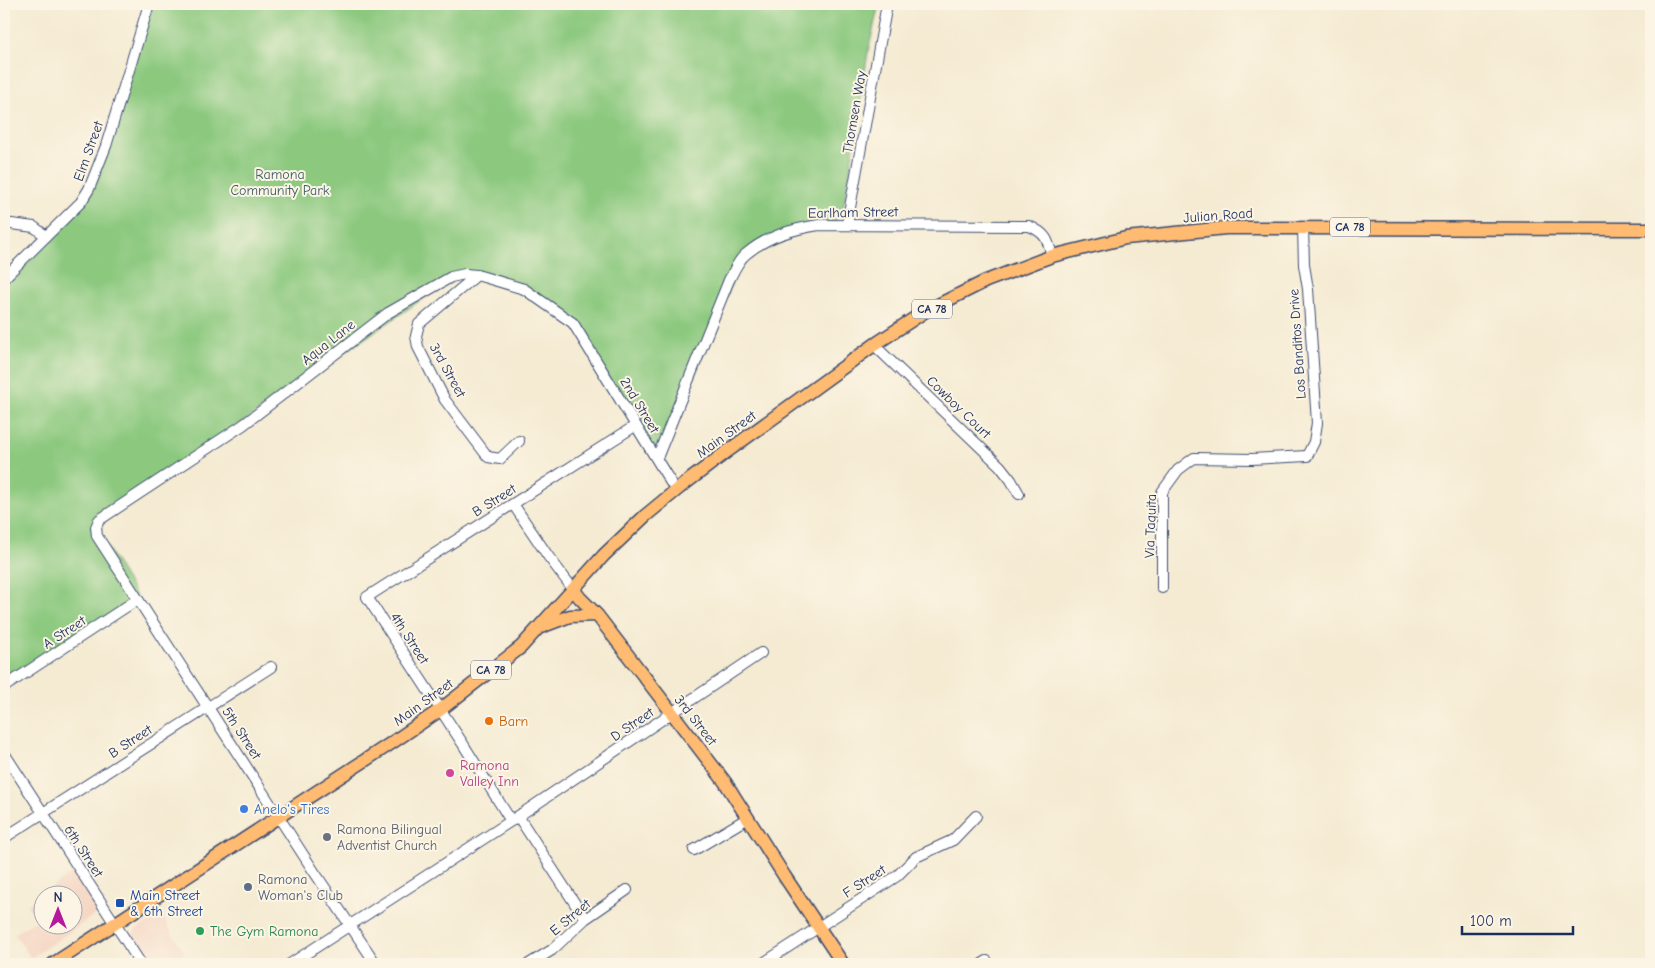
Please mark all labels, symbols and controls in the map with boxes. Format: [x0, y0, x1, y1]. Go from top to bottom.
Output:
street label: Thomsen Way [839, 69, 870, 155]
street label: Elm Street [70, 118, 108, 184]
park label: Ramona Community Park [231, 166, 330, 199]
street label: Earlham Street [808, 203, 899, 222]
street label: Julian Road [1183, 205, 1253, 226]
road number: CA 78 [1330, 218, 1370, 236]
street label: Los Banditos Drive [1285, 288, 1310, 400]
road number: CA 78 [912, 300, 952, 318]
street label: Aqua Lane [298, 316, 358, 369]
street label: 3rd Street [426, 340, 470, 401]
street label: Cowboy Court [923, 373, 995, 443]
street label: 2nd Street [616, 374, 663, 437]
street label: Main Street [693, 406, 760, 462]
street label: B Street [469, 480, 520, 520]
street label: Via Taquita [1141, 494, 1160, 558]
street label: 4th Street [387, 609, 433, 668]
street label: A Street [40, 612, 90, 653]
road number: CA 78 [471, 660, 511, 680]
street label: Main Street [390, 674, 457, 730]
street label: 3rd Street [671, 692, 721, 750]
street label: D Street [607, 703, 658, 745]
street label: 5th Street [218, 704, 265, 763]
place label: Barn [499, 713, 528, 730]
marker: Barn [483, 715, 495, 727]
street label: B Street [105, 721, 156, 762]
place label: Ramona Valley Inn [460, 757, 519, 790]
marker: Ramona Valley Inn [444, 767, 456, 779]
place label: Anelo's Tires [254, 801, 329, 818]
marker: Anelo's Tires [238, 803, 250, 815]
place label: Ramona Bilingual Adventist Church [337, 821, 442, 854]
street label: 6th Street [60, 822, 107, 881]
marker: Ramona Bilingual Adventist Church [321, 831, 333, 843]
street label: F Street [840, 861, 890, 902]
place label: Ramona Woman's Club [258, 871, 343, 904]
marker: Ramona Woman's Club [242, 881, 254, 893]
north arrow [32, 886, 82, 936]
place label: Main Street & 6th Street [130, 887, 204, 920]
text: N [53, 889, 63, 906]
street label: E Street [546, 895, 595, 939]
marker: Main Street & 6th Street [114, 897, 126, 909]
scale bar [1462, 903, 1574, 935]
text: 100 m [1470, 912, 1512, 930]
place label: The Gym Ramona [210, 923, 318, 940]
marker: The Gym Ramona [194, 925, 206, 937]

